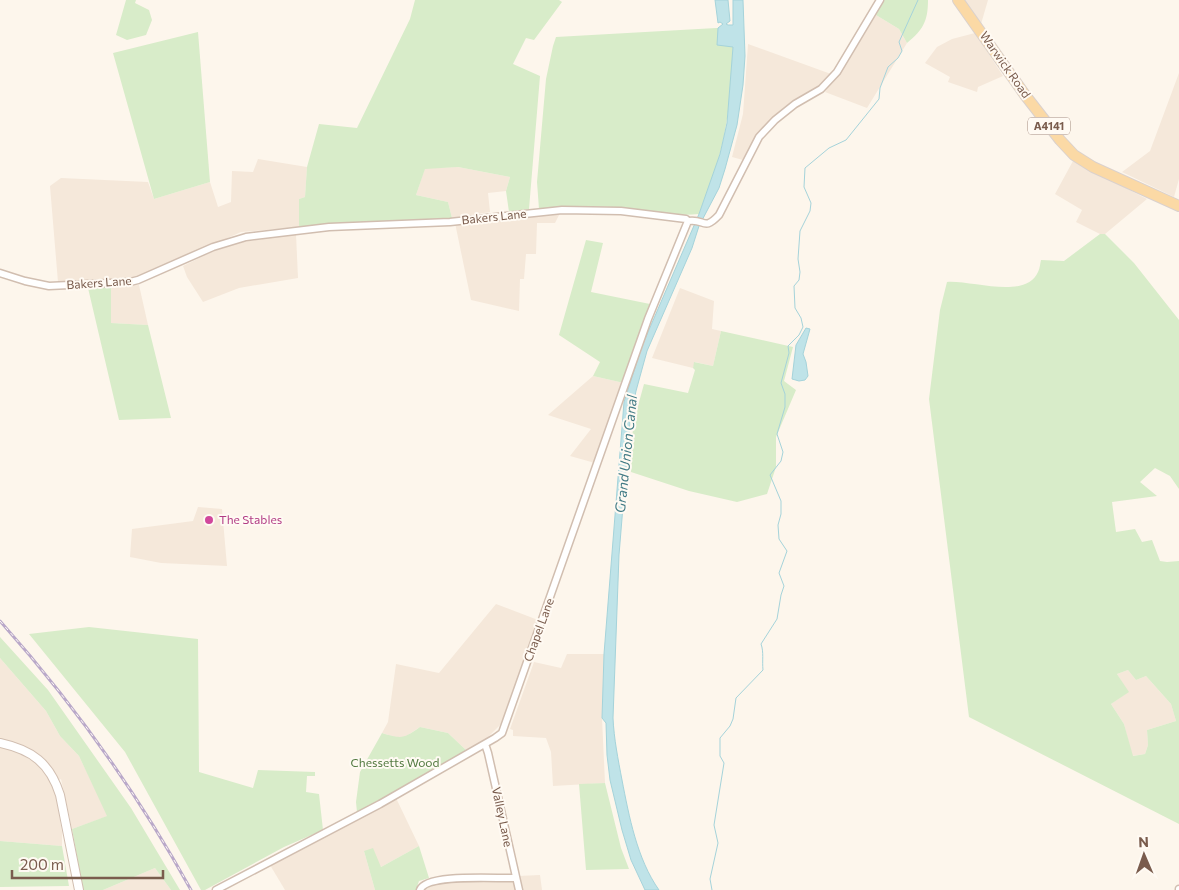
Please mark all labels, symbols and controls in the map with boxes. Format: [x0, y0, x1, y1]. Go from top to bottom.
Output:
street label: Warwick Road [978, 28, 1034, 100]
road number: A4141 [1028, 118, 1070, 134]
street label: Bakers Lane [461, 206, 527, 226]
street label: Bakers Lane [66, 273, 132, 291]
water label: Grand Union Canal [611, 394, 640, 514]
place label: The Stables [219, 512, 282, 526]
marker: The Stables [203, 514, 215, 526]
street label: Chapel Lane [520, 596, 556, 663]
park label: Chessetts Wood [351, 755, 439, 769]
street label: Valley Lane [490, 785, 516, 848]
north arrow [1119, 830, 1169, 880]
text: N [1138, 833, 1149, 850]
scale bar [12, 848, 164, 880]
text: 200 m [20, 855, 64, 873]

